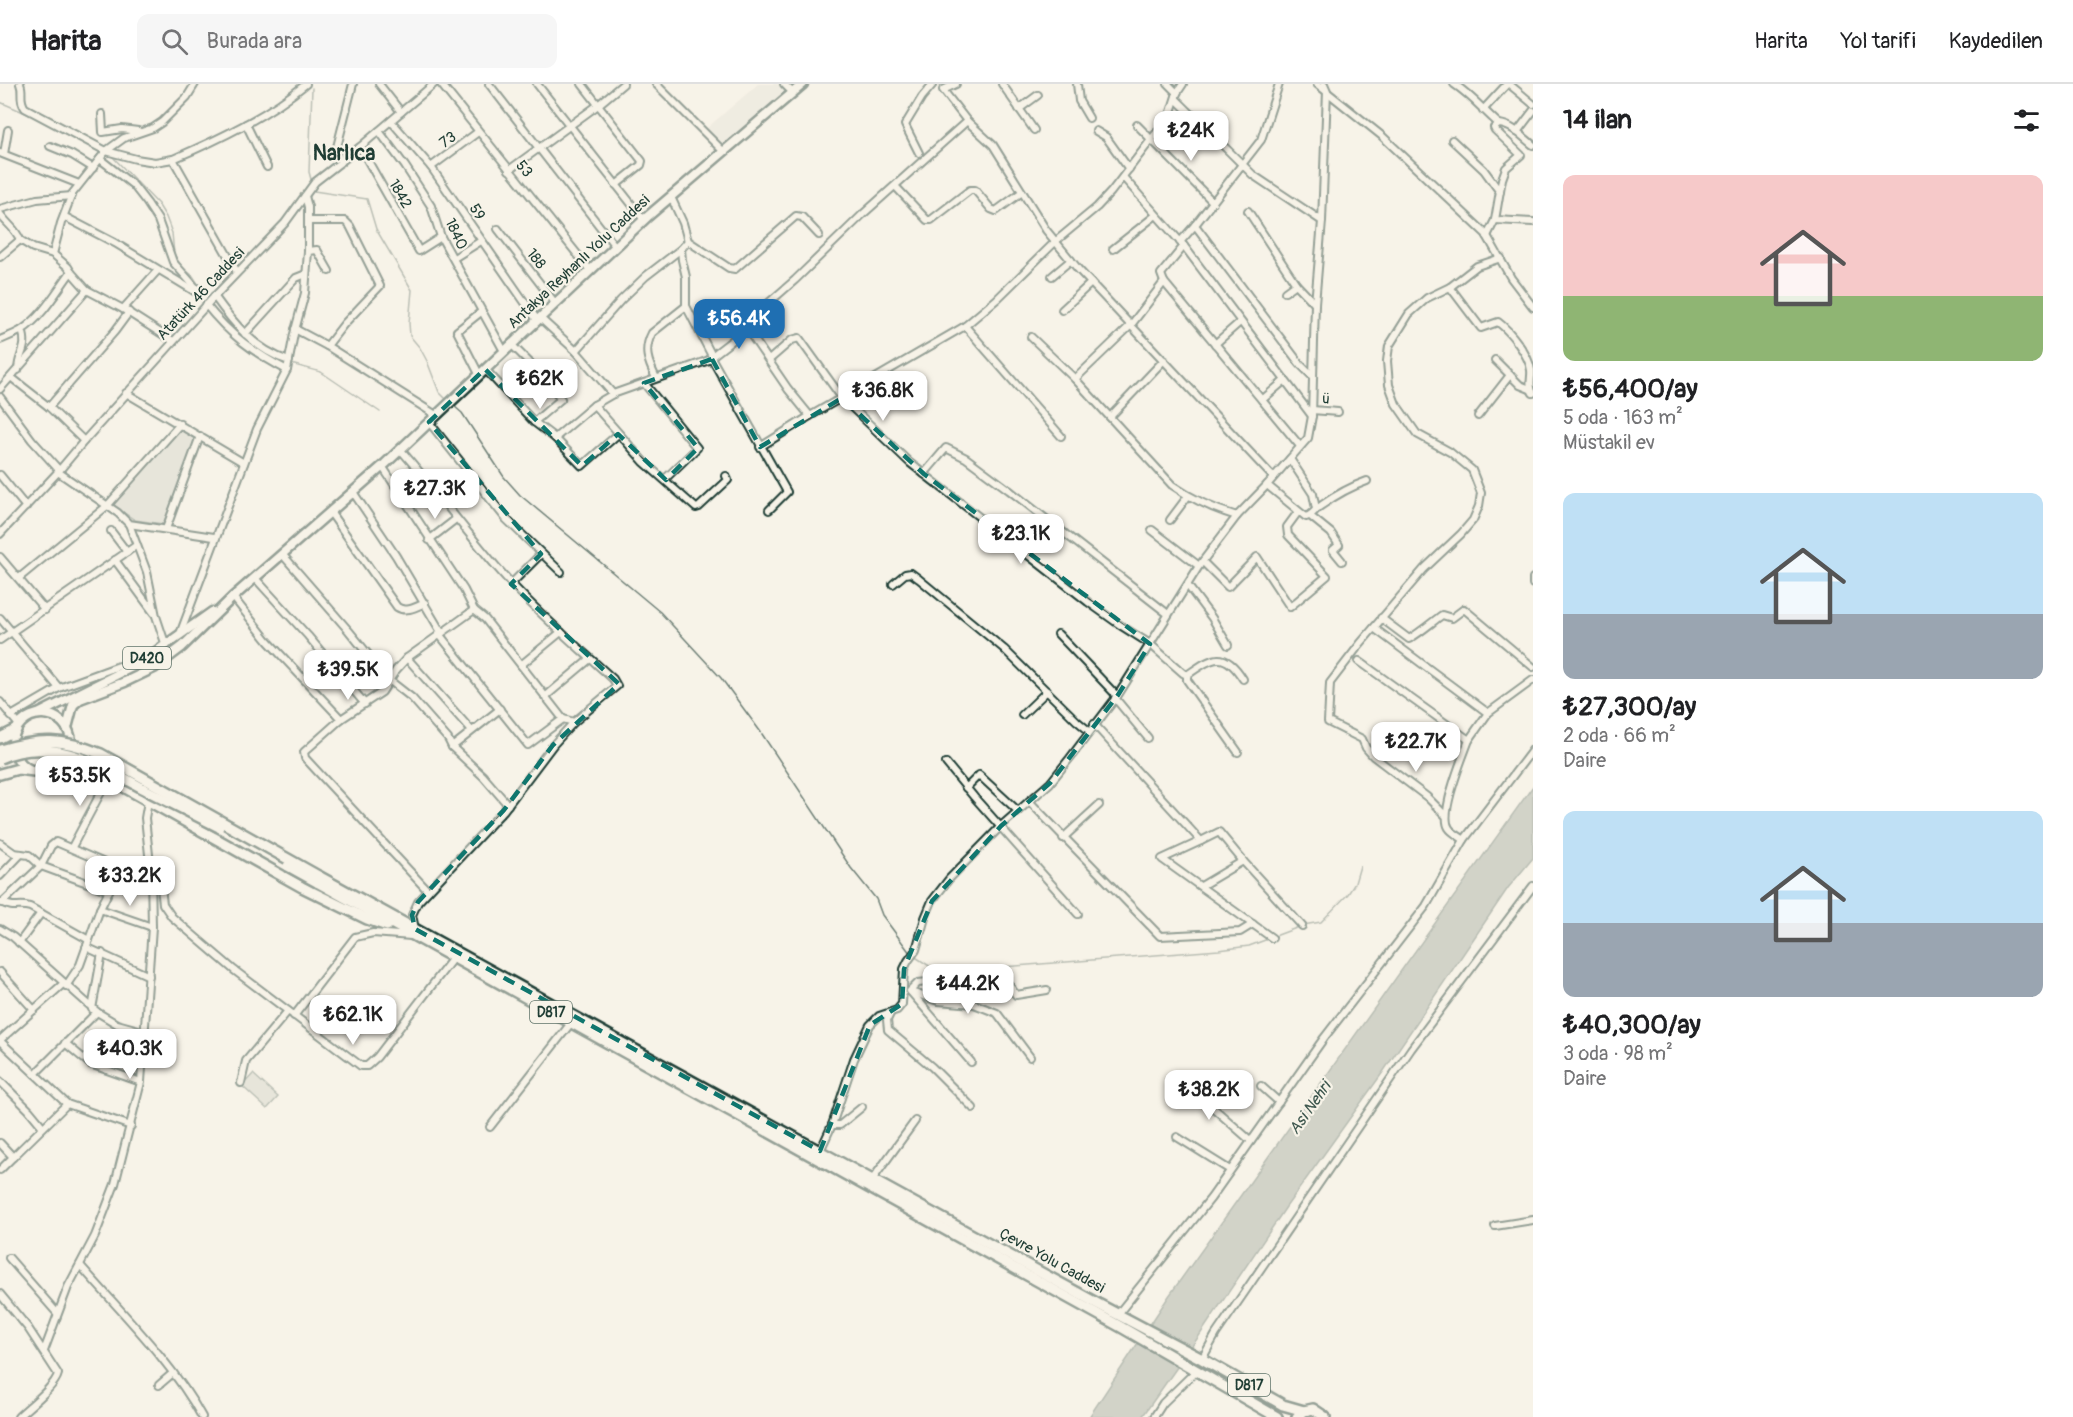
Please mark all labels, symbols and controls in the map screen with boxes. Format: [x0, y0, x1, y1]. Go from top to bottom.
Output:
search box [137, 14, 557, 68]
text: Harita [30, 24, 101, 59]
icon: search [158, 25, 191, 58]
text: Burada ara [206, 27, 302, 55]
text: Harita [1754, 28, 1808, 55]
text: Yol tarifi [1841, 28, 1916, 55]
text: Kaydedilen [1949, 28, 2043, 55]
text: 14 ilan [1563, 104, 1632, 136]
icon: filters [2010, 104, 2043, 137]
pin: ₺24K [1155, 111, 1227, 162]
text: ₺24K [1168, 118, 1214, 143]
street label: 73 [436, 128, 460, 152]
district label: Narlıca [313, 140, 375, 167]
street label: 53 [511, 157, 537, 181]
street label: 1842 [384, 176, 416, 212]
street label: Antakya Reyhanlı Yolu Caddesi [504, 191, 654, 333]
street label: 59 [465, 200, 489, 224]
icon: home [1749, 214, 1857, 322]
street label: 1840 [441, 215, 471, 253]
street label: Atatürk 46 Caddesi [153, 244, 249, 344]
street label: 188 [522, 245, 550, 273]
pin: ₺56.4K [690, 299, 788, 350]
text: ₺56.4K [708, 306, 770, 331]
pin: ₺62K [504, 359, 576, 410]
text: ₺62K [517, 366, 563, 391]
pin: ₺36.8K [834, 371, 932, 422]
text: ₺56,400/ay [1563, 373, 1698, 405]
text: ₺36.8K [852, 378, 914, 403]
street label: ü [1321, 389, 1331, 409]
text: 5 oda · 163 m² [1563, 405, 1683, 430]
text: Müstakil ev [1563, 430, 1655, 455]
pin: ₺27.3K [386, 469, 484, 520]
text: ₺27.3K [404, 476, 466, 501]
pin: ₺23.1K [972, 514, 1070, 565]
text: ₺23.1K [992, 521, 1050, 546]
icon: home [1749, 532, 1857, 640]
road number: D420 [123, 647, 171, 669]
pin: ₺39.5K [299, 650, 397, 701]
text: ₺39.5K [318, 657, 378, 682]
text: ₺27,300/ay [1563, 691, 1696, 723]
pin: ₺22.7K [1367, 722, 1465, 773]
text: 2 oda · 66 m² [1563, 723, 1676, 748]
text: ₺22.7K [1385, 729, 1447, 754]
text: Daire [1563, 748, 1606, 773]
pin: ₺53.5K [31, 756, 129, 807]
text: ₺53.5K [49, 763, 111, 788]
icon: home [1749, 850, 1857, 958]
pin: ₺33.2K [81, 856, 179, 907]
text: ₺33.2K [99, 863, 161, 888]
pin: ₺44.2K [919, 964, 1017, 1015]
text: ₺44.2K [937, 971, 999, 996]
pin: ₺62.1K [304, 995, 402, 1046]
road number: D817 [530, 1001, 572, 1023]
text: ₺62.1K [323, 1002, 383, 1027]
text: ₺40,300/ay [1563, 1009, 1701, 1041]
pin: ₺40.3K [81, 1029, 179, 1080]
text: ₺40.3K [98, 1036, 162, 1061]
text: 3 oda · 98 m² [1563, 1041, 1673, 1066]
text: Daire [1563, 1066, 1606, 1091]
pin: ₺38.2K [1160, 1070, 1258, 1121]
water label: Asi Nehri [1285, 1076, 1337, 1138]
text: ₺38.2K [1179, 1077, 1239, 1102]
street label: Çevre Yolu Caddesi [996, 1224, 1108, 1298]
road number: D817 [1228, 1374, 1270, 1396]

